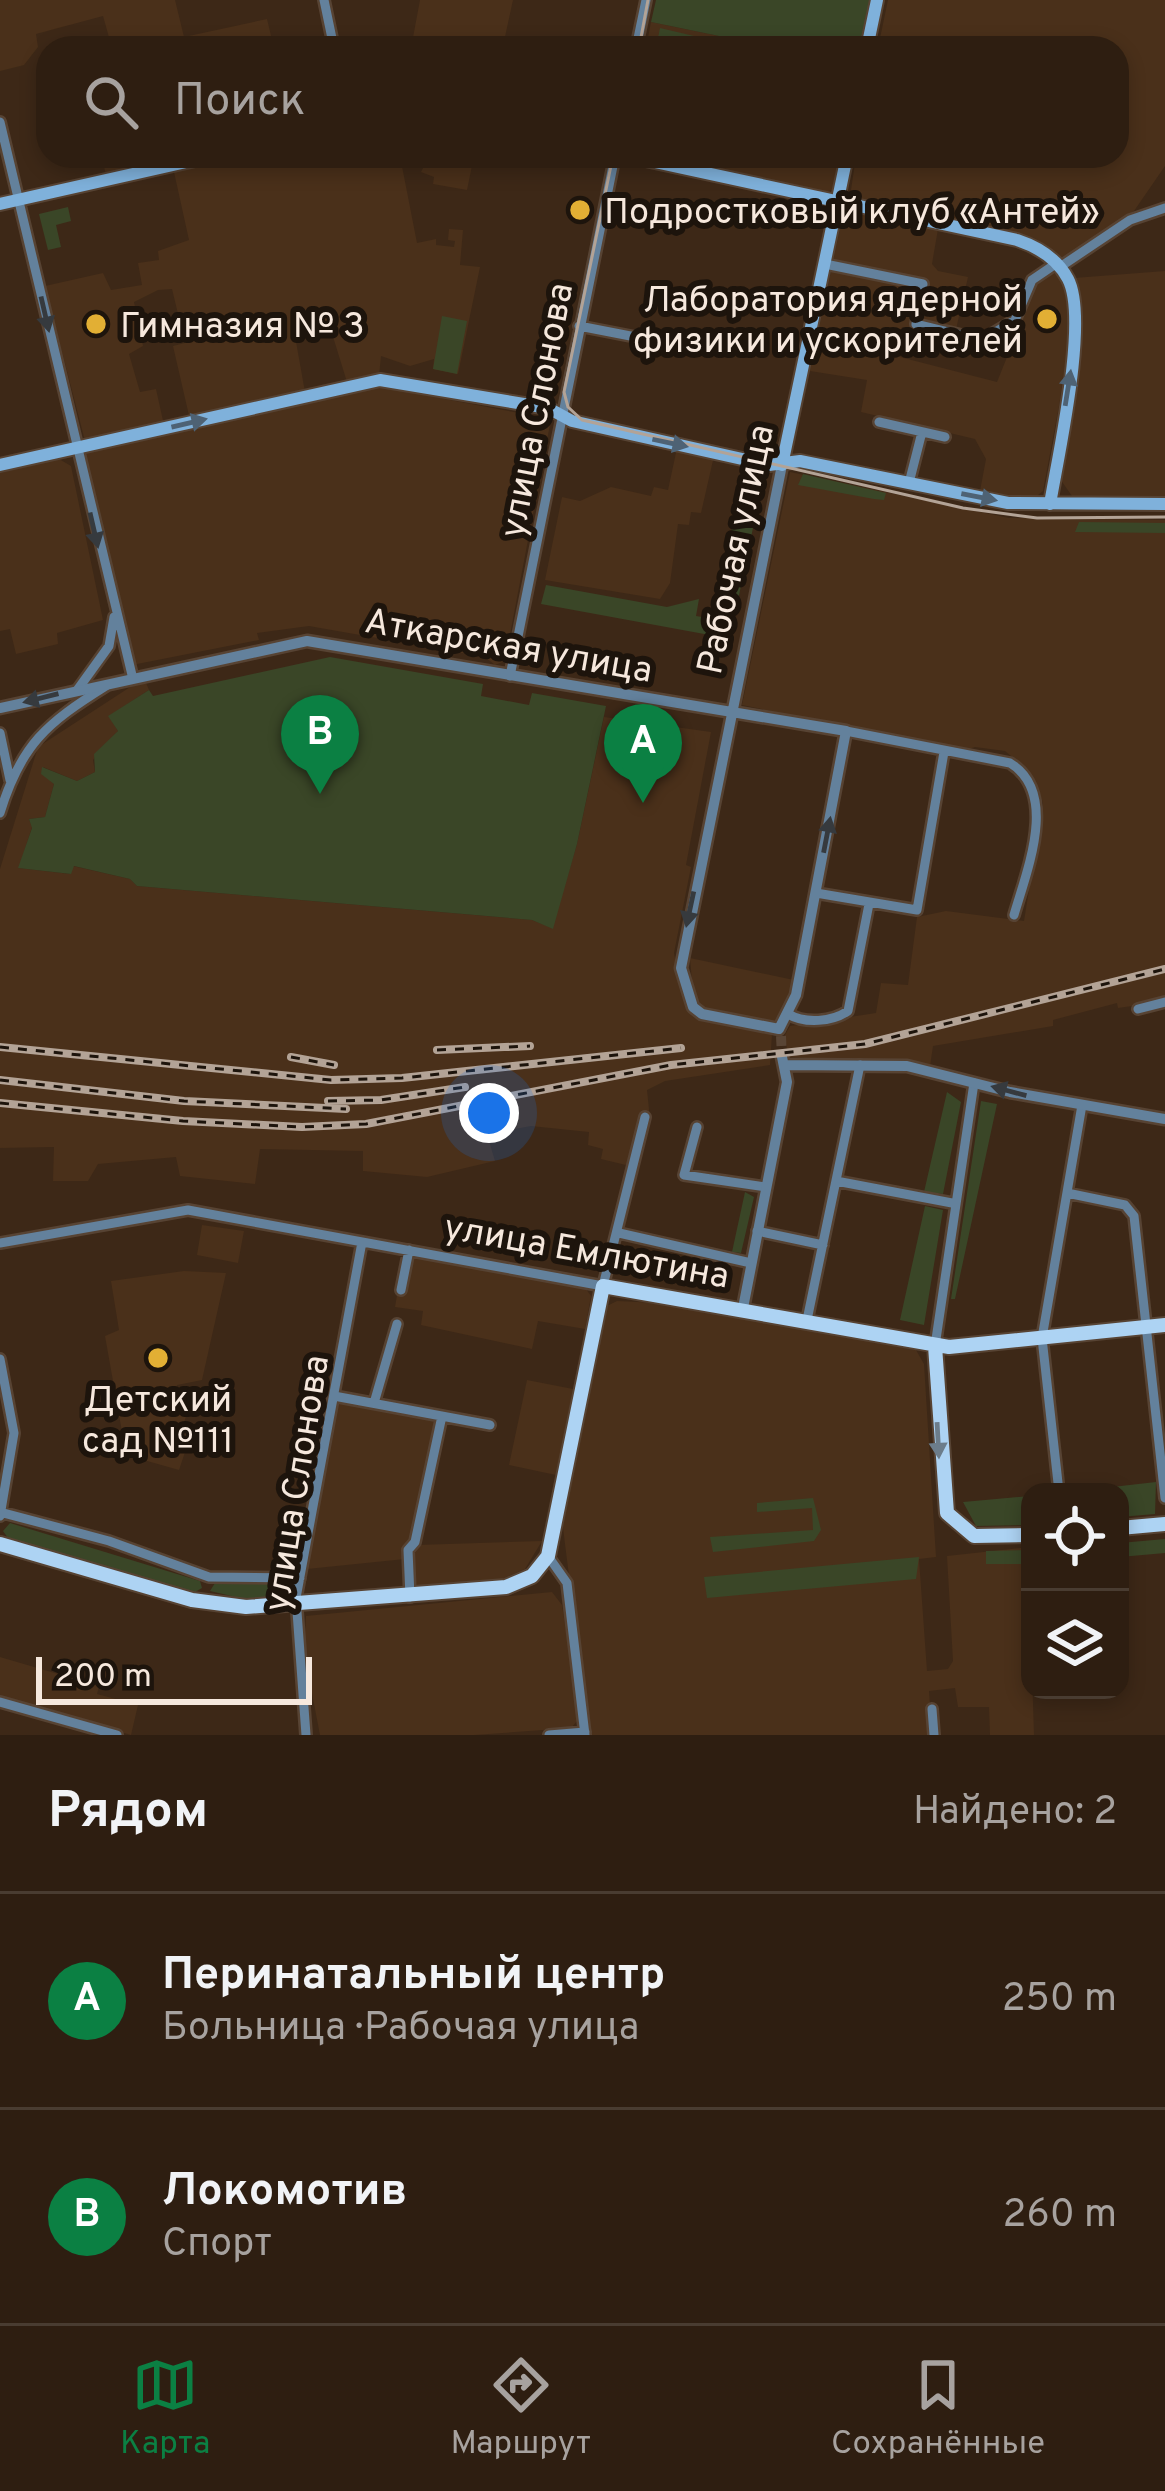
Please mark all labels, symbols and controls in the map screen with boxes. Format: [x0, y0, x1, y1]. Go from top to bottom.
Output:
search box [36, 36, 1129, 168]
icon: search [78, 69, 144, 135]
text: Поиск [174, 74, 305, 131]
place label: Подростковый клуб «Антей» [604, 191, 1100, 237]
marker: Подростковый клуб «Антей» [567, 197, 593, 223]
street label: улица Слонова [492, 279, 586, 542]
place label: Лаборатория ядерной физики и ускорителей [633, 279, 1023, 366]
one-way arrow [36, 296, 55, 333]
place label: Гимназия № 3 [120, 305, 365, 351]
marker: Лаборатория ядерной физики и ускорителей [1034, 306, 1060, 332]
marker: Гимназия № 3 [83, 311, 109, 337]
one-way arrow [1059, 369, 1078, 406]
one-way arrow [171, 412, 209, 431]
street label: Рабочая улица [689, 421, 787, 679]
one-way arrow [652, 435, 690, 454]
one-way arrow [961, 488, 999, 507]
one-way arrow [85, 512, 104, 549]
street label: Аткарская улица [361, 600, 656, 696]
one-way arrow [23, 689, 60, 708]
pin: B [281, 695, 359, 794]
pin: A [604, 704, 682, 803]
one-way arrow [818, 816, 837, 854]
one-way arrow [680, 890, 699, 928]
one-way arrow [990, 1080, 1027, 1099]
your location [459, 1083, 519, 1143]
street label: улица Емлютина [440, 1206, 732, 1302]
marker: Детский сад №111 [145, 1345, 171, 1371]
street label: улица Слонова [256, 1352, 342, 1615]
place label: Детский сад №111 [82, 1379, 234, 1466]
one-way arrow [929, 1422, 948, 1459]
map controls [1021, 1483, 1129, 1699]
button: locate [1021, 1483, 1129, 1591]
button: layers [1021, 1591, 1129, 1699]
scale bar [36, 1651, 312, 1704]
text: 200 m [54, 1657, 152, 1699]
text: Рядом [48, 1781, 208, 1846]
text: Найдено: 2 [913, 1789, 1117, 1838]
text: Перинатальный центр [162, 1948, 665, 2005]
text: A [73, 1976, 101, 2025]
text: 250 m [1002, 1976, 1117, 2025]
text: Больница · Рабочая улица [162, 2005, 639, 2054]
text: Локомотив [162, 2164, 407, 2221]
text: B [74, 2192, 100, 2241]
text: 260 m [1003, 2192, 1117, 2241]
text: Спорт [162, 2221, 272, 2270]
tab: Карта [120, 2352, 210, 2466]
tab: Маршрут [450, 2352, 591, 2466]
tab: Сохранённые [831, 2352, 1045, 2466]

